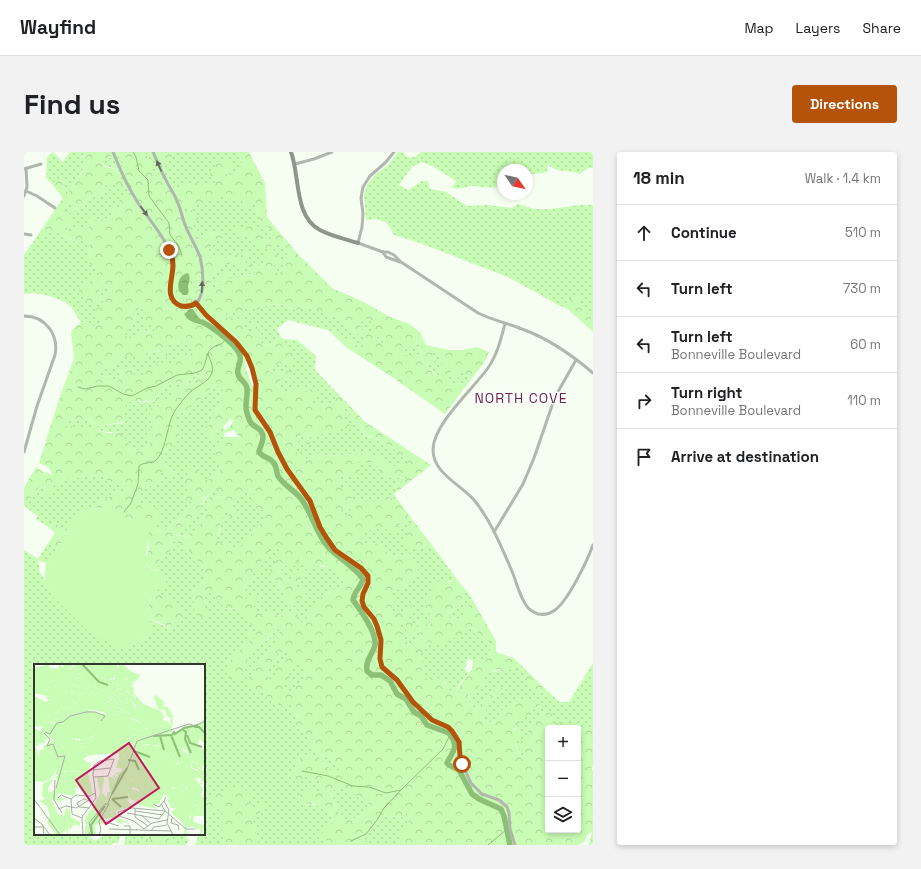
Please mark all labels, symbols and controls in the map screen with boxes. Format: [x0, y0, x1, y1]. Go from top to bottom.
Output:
text: Wayfind [20, 15, 96, 40]
text: Map [744, 19, 774, 37]
text: Layers [796, 19, 840, 37]
text: Share [862, 19, 901, 37]
button: Directions [792, 85, 897, 123]
text: Find us [24, 86, 121, 122]
one-way arrow [156, 161, 162, 172]
north arrow [497, 164, 533, 200]
text: 18 min [633, 167, 685, 189]
text: Walk · 1.4 km [805, 170, 881, 187]
one-way arrow [140, 206, 148, 216]
icon: ahead [633, 222, 655, 244]
text: Continue [671, 223, 737, 242]
text: 510 m [845, 224, 881, 241]
route end [160, 241, 178, 259]
icon: left [633, 278, 655, 300]
text: Turn left [671, 279, 733, 298]
one-way arrow [199, 280, 205, 293]
text: 730 m [843, 280, 881, 297]
text: Turn left [671, 327, 733, 346]
icon: left [633, 334, 655, 356]
text: 60 m [850, 336, 881, 353]
text: Bonneville Boulevard [671, 346, 801, 363]
text: Turn right [671, 383, 742, 402]
district label: NORTH COVE [474, 389, 568, 407]
icon: right [633, 390, 655, 412]
text: 110 m [847, 392, 881, 409]
text: Bonneville Boulevard [671, 402, 801, 419]
icon: arrive [633, 446, 655, 468]
text: Arrive at destination [671, 447, 819, 466]
inset map [34, 664, 205, 835]
map controls [545, 725, 581, 833]
button: + [545, 725, 581, 761]
route start [453, 755, 471, 773]
button: − [545, 761, 581, 797]
button: layers [545, 797, 581, 833]

